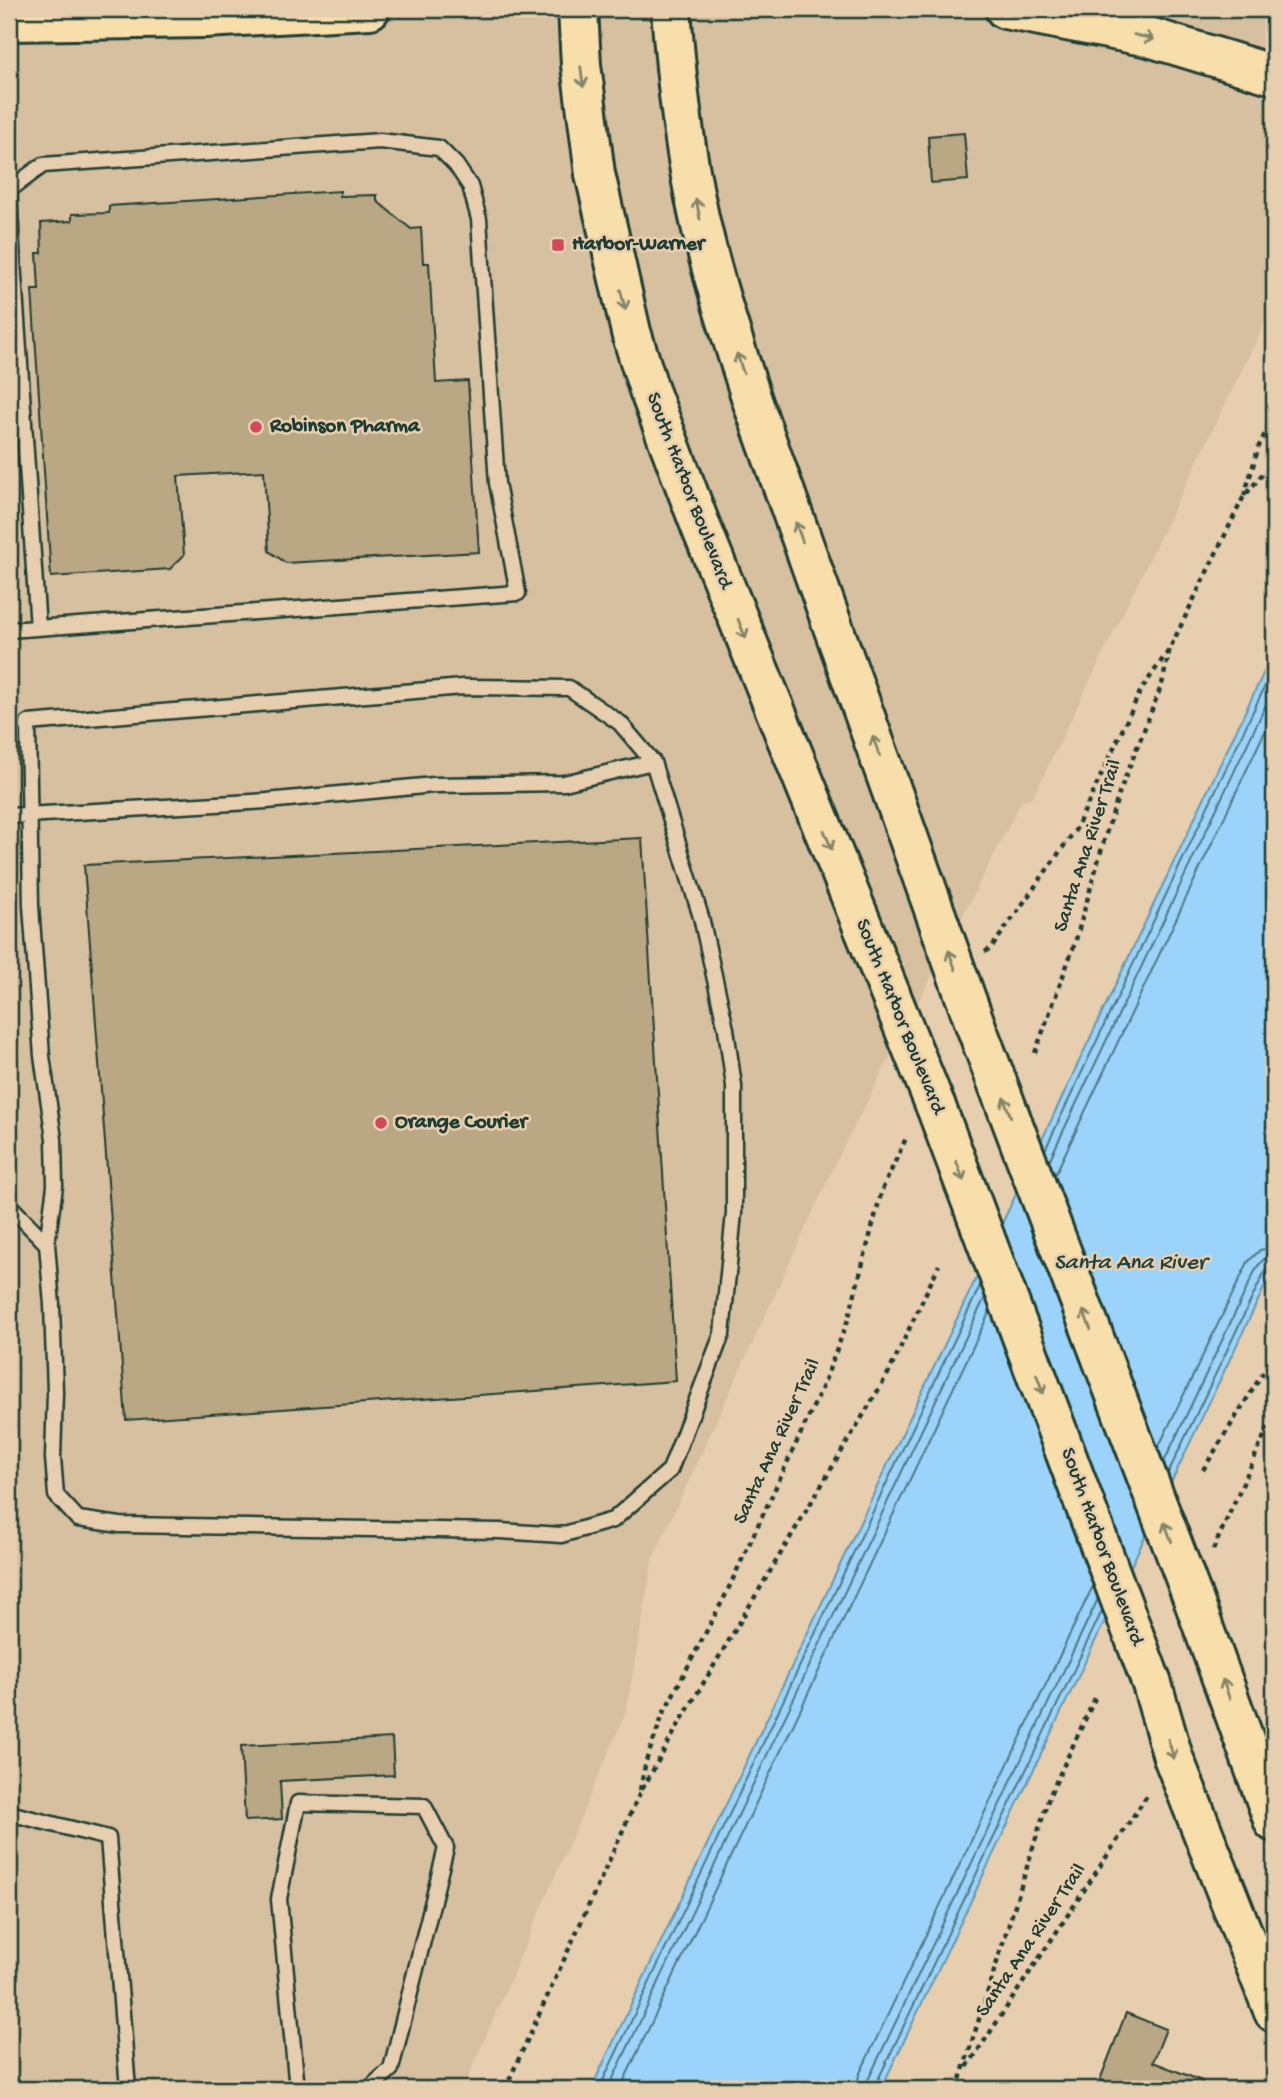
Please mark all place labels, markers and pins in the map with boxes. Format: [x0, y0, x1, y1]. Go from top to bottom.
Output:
place label: Harbor-Warner [572, 233, 707, 258]
marker: Harbor-Warner [550, 237, 566, 253]
place label: Robinson Pharma [269, 415, 421, 440]
marker: Robinson Pharma [248, 419, 264, 435]
place label: Orange Courier [395, 1111, 529, 1136]
marker: Orange Courier [373, 1115, 389, 1131]

